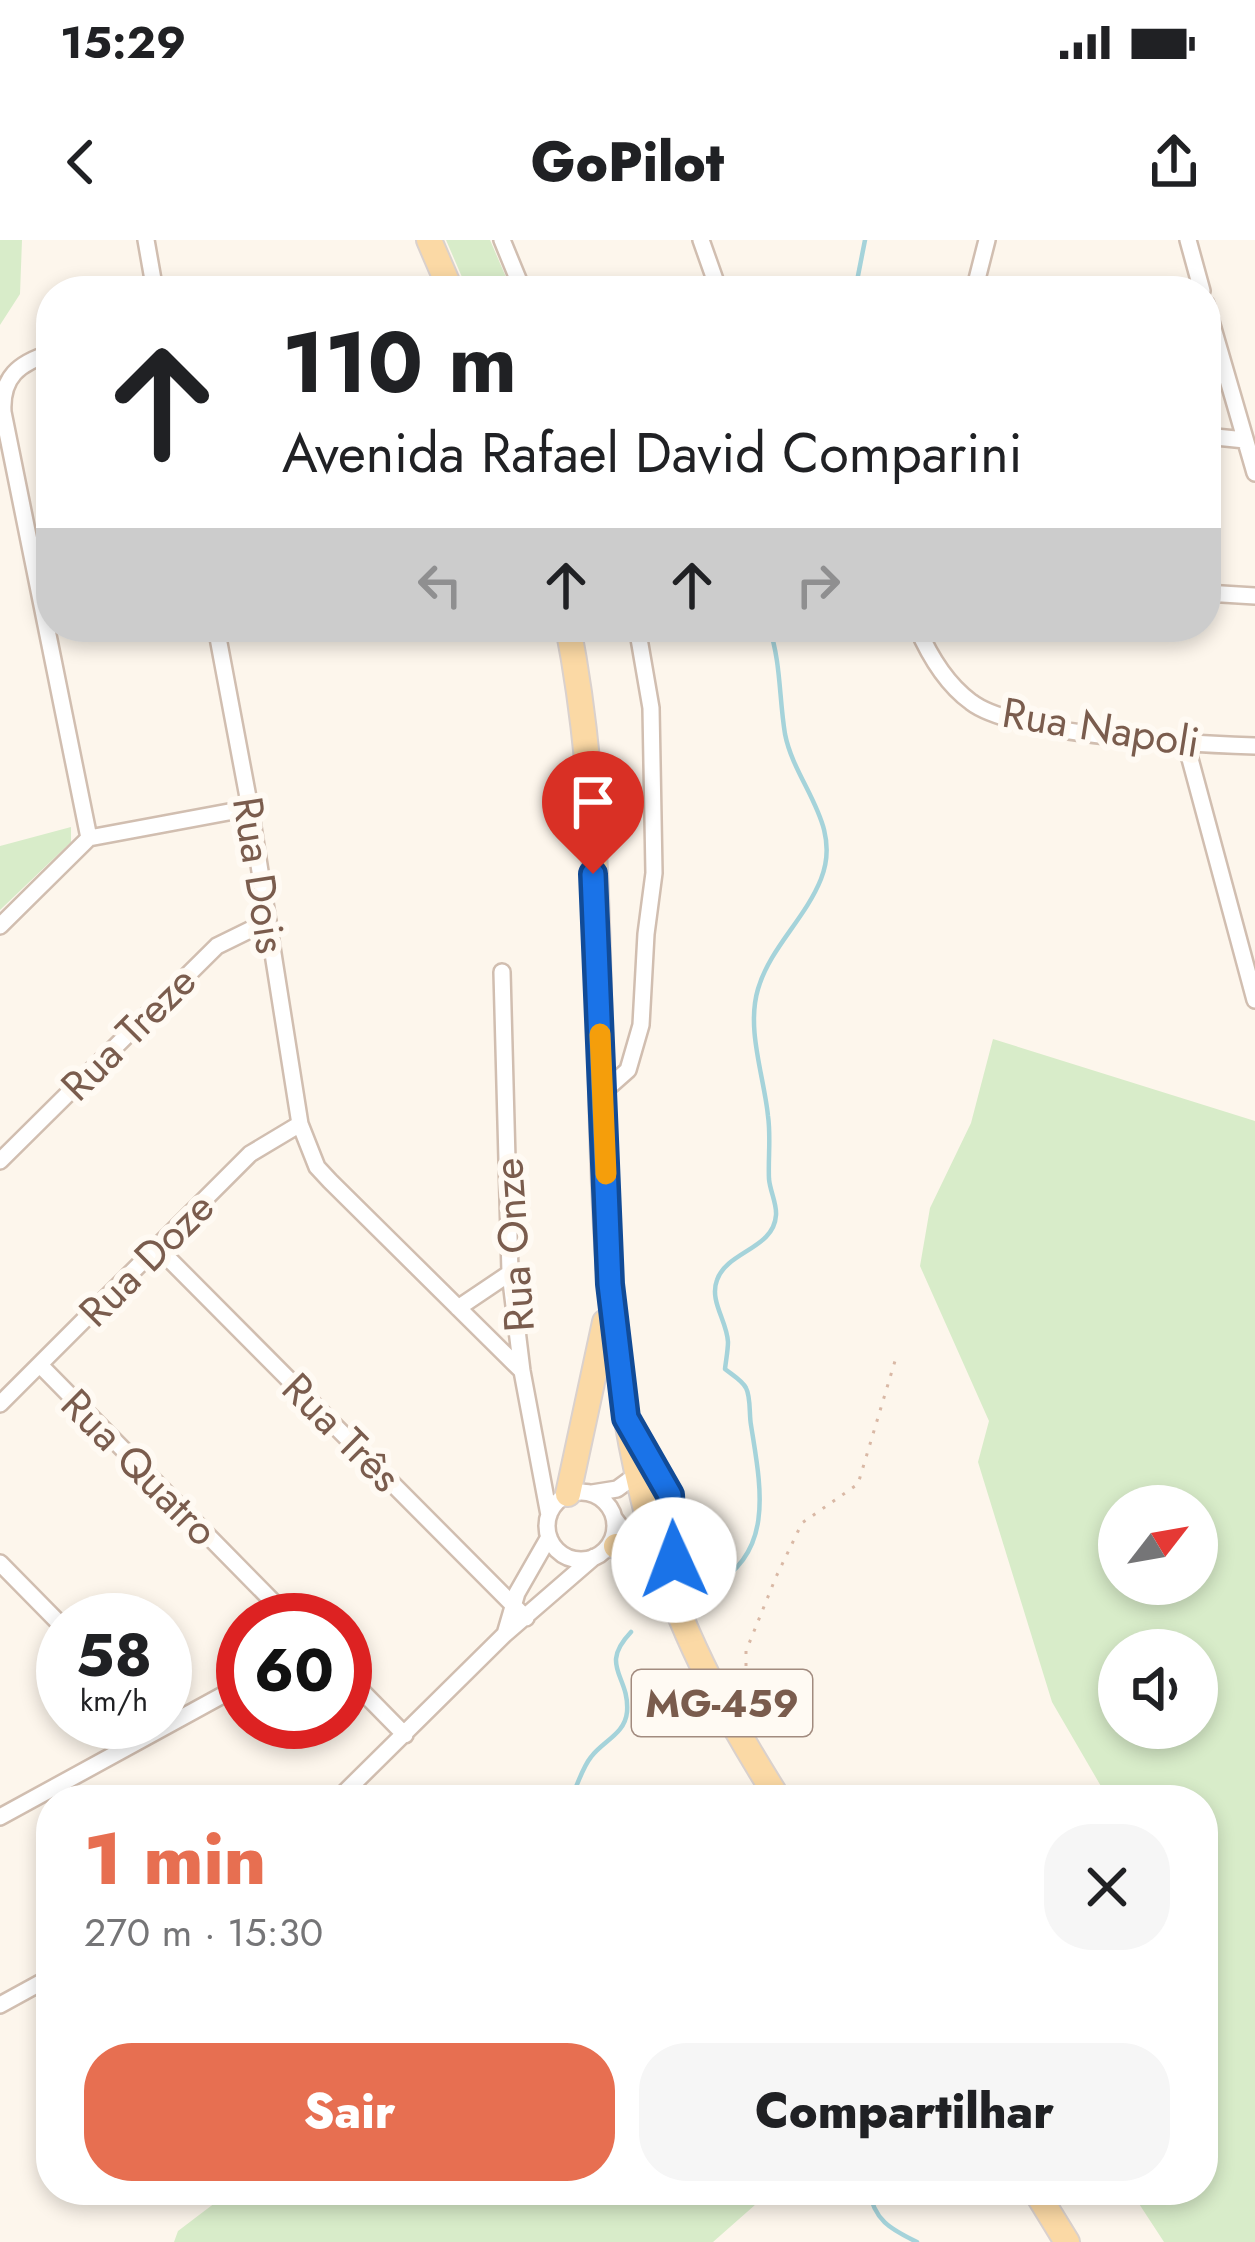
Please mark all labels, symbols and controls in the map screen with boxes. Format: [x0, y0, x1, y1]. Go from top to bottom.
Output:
text: 15:29 [60, 10, 186, 75]
text: GoPilot [531, 123, 724, 201]
icon: back [48, 129, 114, 195]
icon: share [1141, 129, 1207, 195]
text: 110 m [282, 302, 517, 424]
icon: ahead [84, 324, 240, 480]
text: Avenida Rafael David Comparini [282, 414, 1023, 492]
icon: left [407, 552, 473, 618]
icon: ahead [533, 552, 599, 618]
icon: ahead [659, 552, 725, 618]
icon: right [785, 552, 851, 618]
street label: Rua Napoli [998, 682, 1204, 773]
pin [542, 751, 644, 874]
icon: arrive [560, 769, 626, 835]
street label: Rua Dois [217, 792, 302, 958]
street label: Rua Treze [47, 952, 210, 1115]
street label: Rua Onze [477, 1156, 550, 1334]
street label: Rua Doze [65, 1178, 228, 1341]
street label: Rua Três [268, 1359, 415, 1506]
street label: Rua Quatro [47, 1375, 232, 1560]
north arrow [1098, 1485, 1218, 1605]
map controls [1098, 1485, 1218, 1749]
position arrow [611, 1497, 737, 1623]
speed limit sign: 60 [216, 1593, 372, 1749]
text: 58 [76, 1612, 152, 1699]
button: sound [1098, 1629, 1218, 1749]
road number: MG-459 [632, 1670, 812, 1736]
text: km/h [80, 1679, 148, 1722]
text: 1 min [84, 1807, 266, 1911]
button: close [1044, 1824, 1170, 1950]
text: 270 m · 15:30 [84, 1904, 323, 1961]
button: Sair [84, 2043, 615, 2181]
button: Compartilhar [639, 2043, 1170, 2181]

